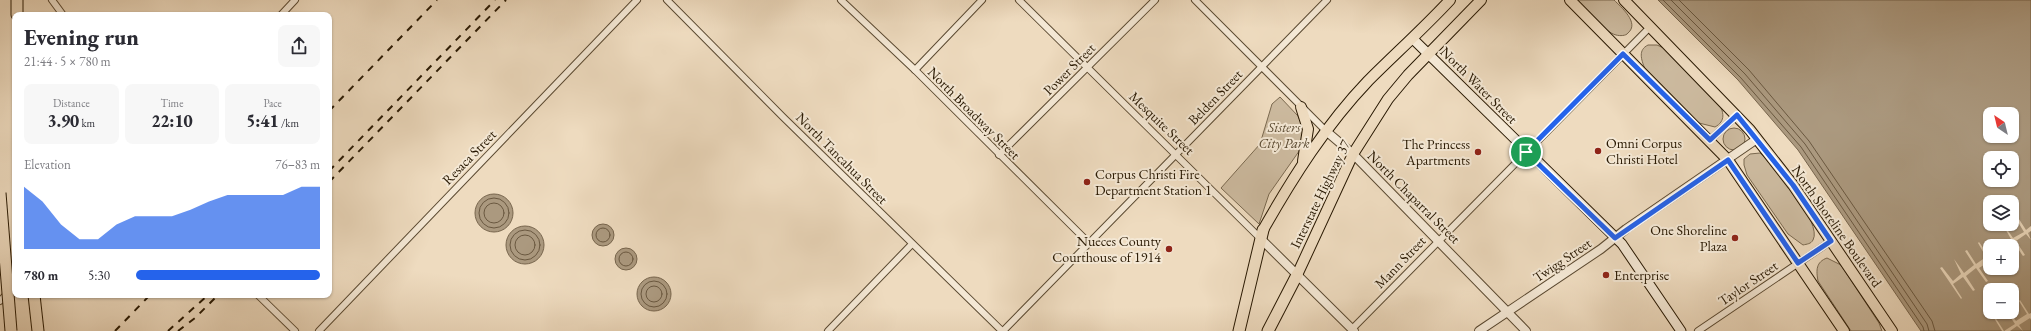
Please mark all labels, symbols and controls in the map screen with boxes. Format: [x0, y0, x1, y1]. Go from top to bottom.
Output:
text: Evening run [24, 23, 139, 52]
button: share [278, 25, 320, 67]
street label: Power Street [1039, 39, 1099, 99]
street label: North Water Street [1437, 43, 1522, 128]
text: 21:44 · 5 × 780 m [24, 53, 111, 70]
street label: North Broadway Street [924, 63, 1025, 164]
street label: Belden Street [1184, 65, 1246, 129]
street label: Mesquite Street [1126, 87, 1199, 159]
text: Distance [53, 96, 90, 110]
text: Time [161, 96, 183, 110]
text: Pace [263, 96, 282, 110]
north arrow [1983, 107, 2019, 143]
map controls [1983, 107, 2019, 319]
street label: North Tancahua Street [792, 108, 892, 208]
text: 3.90 [47, 110, 79, 132]
text: 22:10 [151, 110, 193, 132]
text: 5:41 [246, 110, 279, 132]
text: km [79, 116, 95, 130]
text: /km [279, 116, 299, 130]
park label: Sisters City Park [1258, 118, 1310, 152]
street label: Resaca Street [438, 125, 500, 188]
place label: Omni Corpus Christi Hotel [1606, 134, 1682, 168]
place label: The Princess Apartments [1402, 135, 1470, 169]
pin [1509, 135, 1543, 169]
street label: Interstate Highway 37 [1286, 136, 1354, 251]
icon: arrive [1515, 141, 1537, 163]
marker: Omni Corpus Christi Hotel [1593, 146, 1603, 156]
street label: North Chaparral Street [1364, 147, 1465, 248]
marker: The Princess Apartments [1473, 147, 1483, 157]
button: locate [1983, 151, 2019, 187]
text: Elevation [24, 156, 71, 173]
text: 76–83 m [275, 156, 320, 173]
street label: North Shoreline Boulevard [1788, 161, 1886, 291]
place label: Corpus Christi Fire Department Station 1 [1095, 165, 1212, 199]
marker: Corpus Christi Fire Department Station 1 [1082, 177, 1092, 187]
button: layers [1983, 195, 2019, 231]
place label: One Shoreline Plaza [1650, 221, 1728, 255]
street label: Mann Street [1371, 231, 1430, 292]
place label: Nueces County Courthouse of 1914 [1052, 232, 1162, 266]
marker: One Shoreline Plaza [1730, 233, 1740, 243]
street label: Twigg Street [1529, 234, 1595, 286]
button: + [1983, 239, 2019, 275]
marker: Nueces County Courthouse of 1914 [1164, 244, 1174, 254]
street label: Taylor Street [1715, 256, 1782, 309]
place label: Enterprise [1614, 266, 1670, 284]
text: 780 m [24, 267, 58, 284]
text: 5:30 [88, 267, 110, 284]
marker: Enterprise [1601, 270, 1611, 280]
button: − [1983, 283, 2019, 319]

